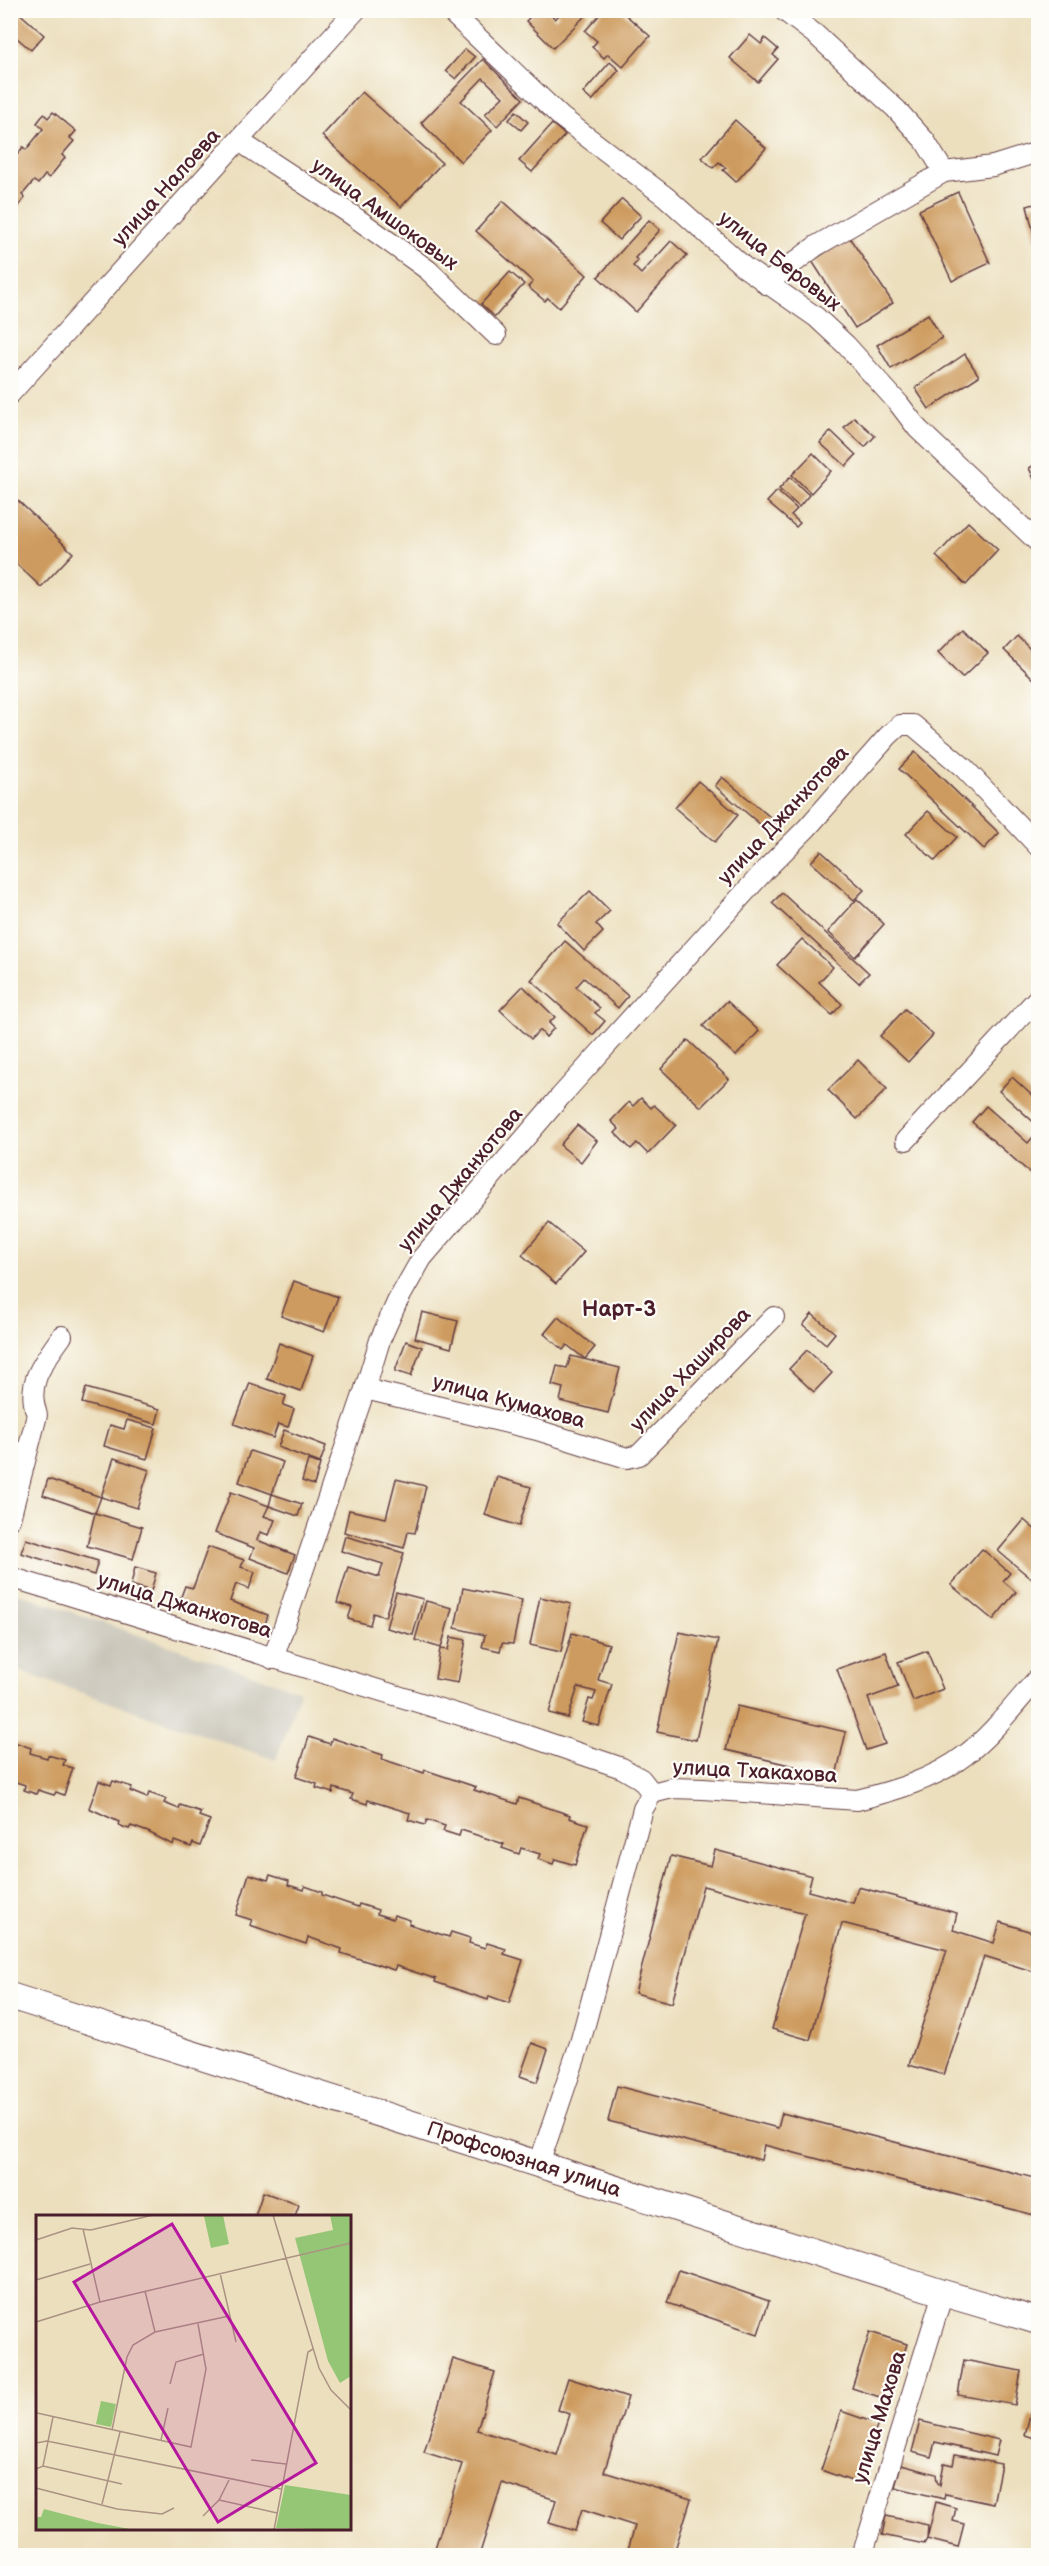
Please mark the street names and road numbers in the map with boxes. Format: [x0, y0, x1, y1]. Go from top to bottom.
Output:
street label: улица Налоева [107, 123, 226, 251]
street label: улица Амшоковых [307, 153, 463, 276]
street label: улица Беровых [714, 206, 846, 317]
street label: улица Джанхотова [713, 740, 855, 890]
street label: улица Джанхотова [393, 1102, 528, 1257]
street label: улица Хаширова [625, 1302, 756, 1437]
street label: улица Кумахова [430, 1369, 588, 1434]
street label: улица Джанхотова [95, 1567, 275, 1644]
street label: улица Тхакахова [672, 1755, 838, 1788]
street label: Профсоюзная улица [424, 2116, 625, 2203]
street label: улица Махова [847, 2347, 912, 2486]

